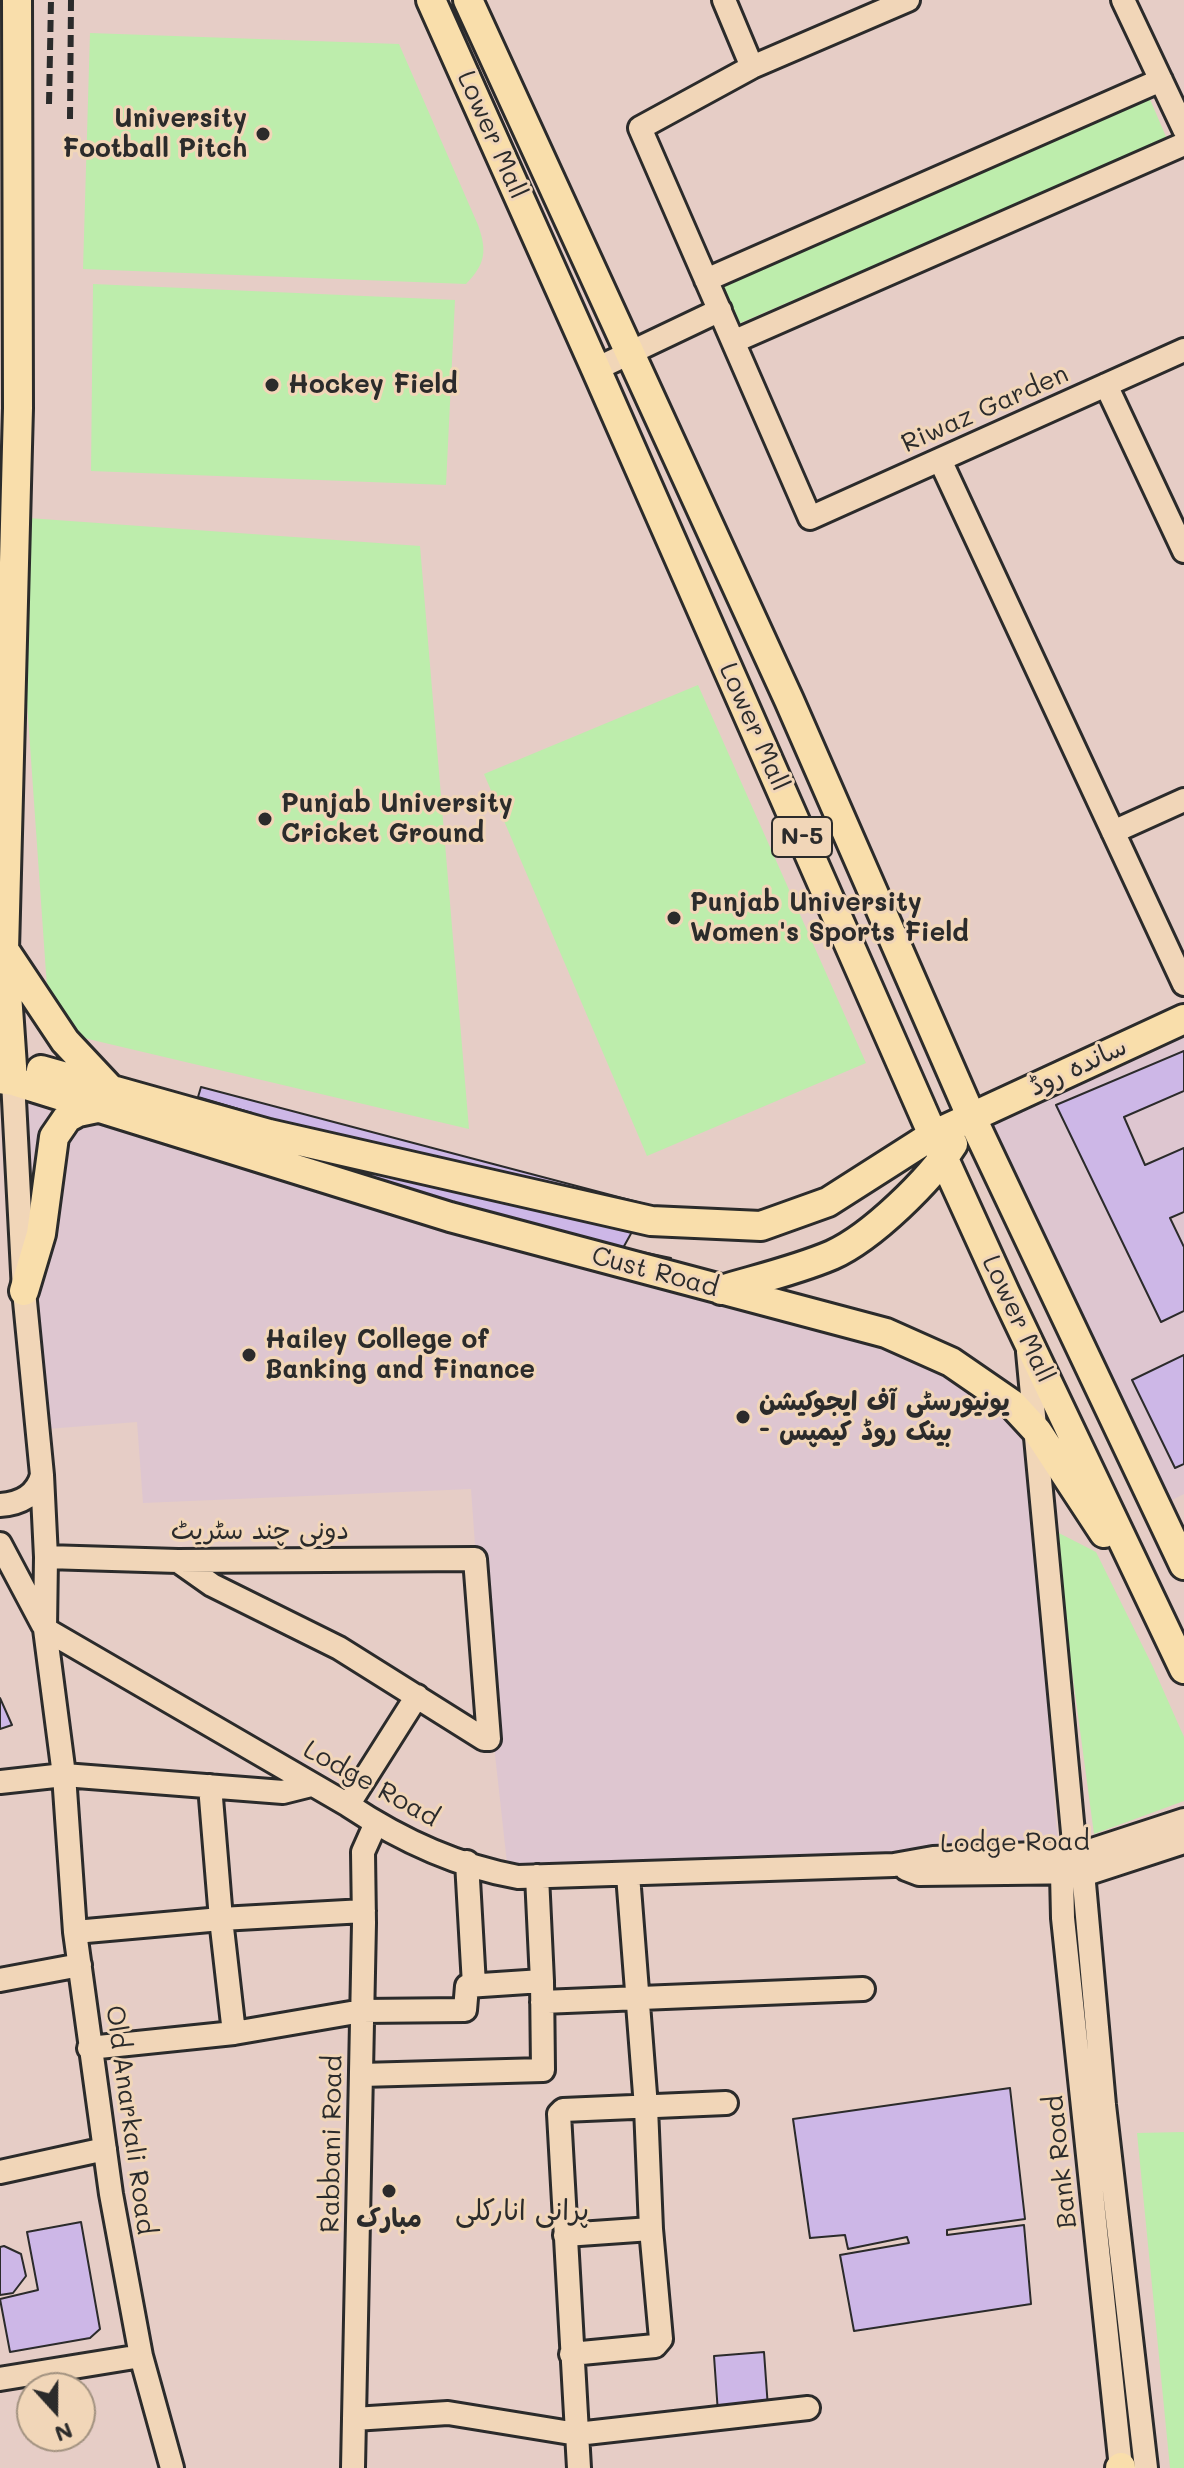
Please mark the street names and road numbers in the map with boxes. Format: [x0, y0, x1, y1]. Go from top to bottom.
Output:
street label: Lower Mall [450, 66, 534, 204]
street label: Riwaz Garden [897, 358, 1073, 460]
street label: Lower Mall [712, 658, 796, 796]
road number: N-5 [772, 817, 832, 857]
street label: ساندہ روڈ [1024, 1031, 1132, 1103]
street label: Cust Road [588, 1240, 722, 1304]
street label: Lower Mall [975, 1250, 1061, 1388]
street label: دونی چند سٹریٹ [171, 1515, 349, 1547]
street label: Lodge Road [298, 1734, 444, 1834]
street label: Lodge Road [940, 1826, 1090, 1860]
street label: Old Anarkali Road [98, 2003, 162, 2237]
street label: Rabbani Road [315, 2055, 349, 2233]
street label: Bank Road [1039, 2094, 1083, 2230]

